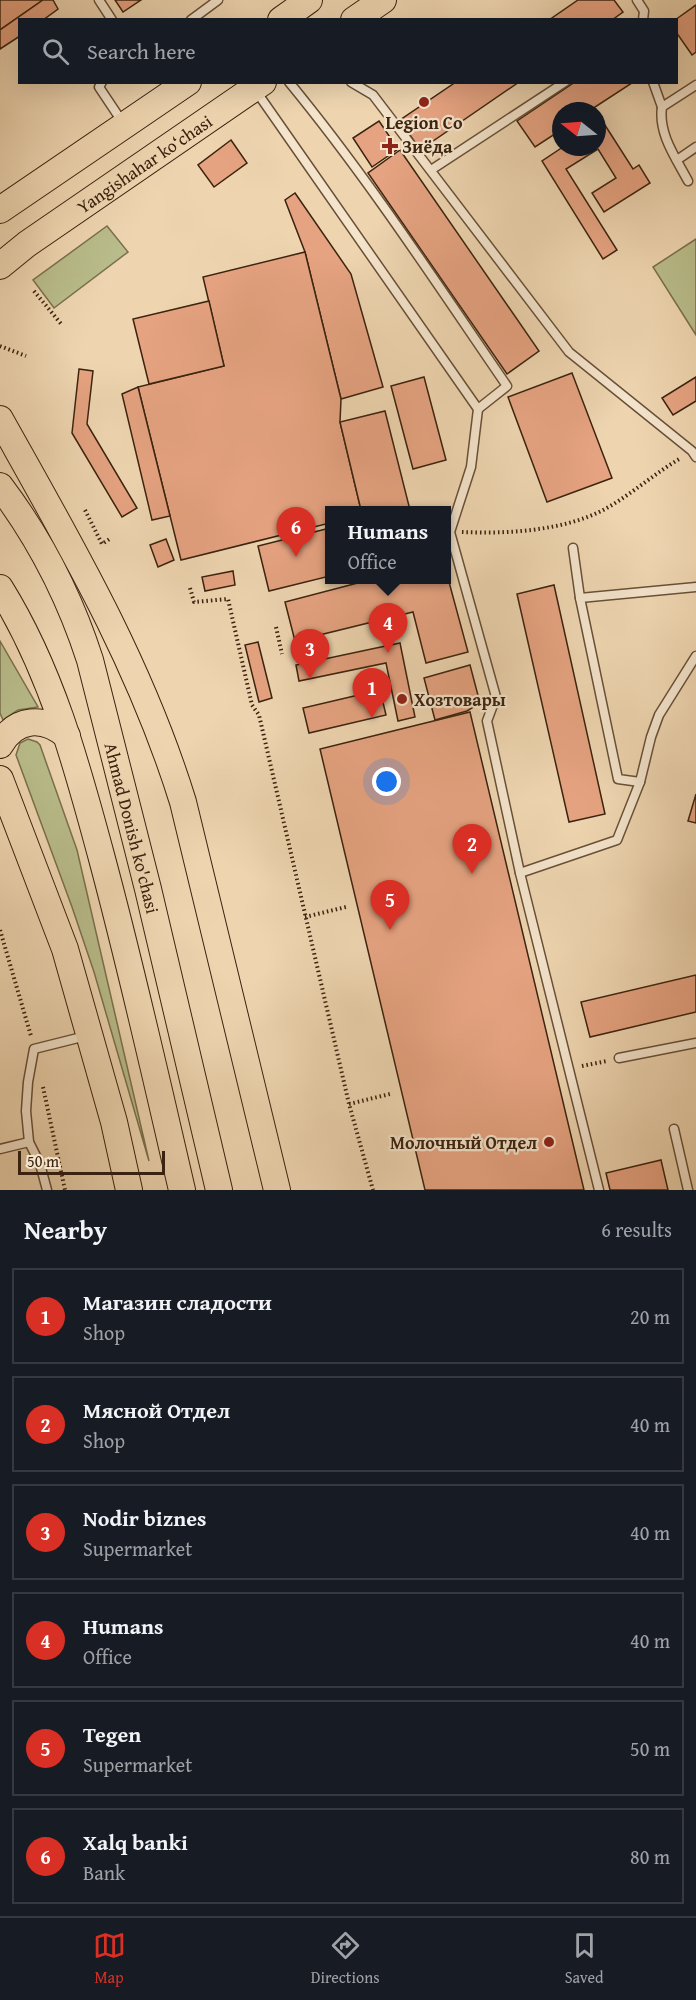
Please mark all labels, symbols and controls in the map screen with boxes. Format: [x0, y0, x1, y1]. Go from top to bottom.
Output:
search box [18, 18, 678, 84]
icon: search [39, 35, 72, 68]
text: Search here [87, 35, 196, 67]
marker: Legion Co [417, 95, 431, 109]
north arrow [552, 102, 606, 156]
street label: Yangishahar ko‘chasi [71, 107, 217, 220]
place label: Legion Co [385, 109, 463, 136]
place label: Зиёда [402, 133, 453, 160]
marker: Зиёда [383, 139, 397, 153]
popup [325, 506, 451, 584]
pin: 6 [276, 508, 316, 557]
text: Humans [348, 515, 428, 547]
text: Office [348, 547, 397, 576]
pin: 4 [368, 604, 408, 653]
pin: 3 [290, 630, 330, 679]
pin: 1 [352, 668, 392, 718]
place label: Хозтовары [414, 686, 506, 713]
marker: Хозтовары [395, 692, 409, 706]
street label: Ahmad Donish ko'chasi [98, 739, 167, 916]
your location [372, 767, 401, 796]
pin: 2 [452, 824, 492, 874]
pin: 5 [370, 880, 410, 930]
place label: Молочный Отдел [390, 1129, 537, 1156]
marker: Молочный Отдел [542, 1135, 556, 1149]
scale bar [18, 1148, 165, 1176]
text: 50 m [27, 1149, 59, 1173]
text: Nearby [24, 1210, 107, 1249]
text: 6 results [601, 1215, 672, 1244]
text: Магазин сладости [83, 1286, 272, 1318]
text: 1 [40, 1302, 51, 1331]
text: 20 m [630, 1302, 670, 1331]
text: Shop [83, 1318, 125, 1347]
text: Мясной Отдел [83, 1394, 230, 1426]
text: 2 [40, 1410, 51, 1439]
text: 40 m [630, 1410, 670, 1439]
text: Shop [83, 1426, 125, 1455]
text: Nodir biznes [83, 1502, 206, 1534]
text: 3 [40, 1518, 51, 1547]
text: 40 m [630, 1518, 670, 1547]
text: Supermarket [83, 1534, 192, 1563]
text: Humans [83, 1610, 163, 1642]
text: 4 [40, 1626, 51, 1655]
text: 40 m [630, 1626, 670, 1655]
text: Office [83, 1642, 132, 1671]
text: Tegen [83, 1718, 141, 1750]
text: 5 [40, 1734, 51, 1763]
text: 50 m [630, 1734, 670, 1763]
text: Supermarket [83, 1750, 192, 1779]
text: Xalq banki [83, 1826, 188, 1858]
text: 6 [40, 1842, 51, 1871]
text: 80 m [630, 1842, 670, 1871]
text: Bank [83, 1858, 125, 1887]
tab: Map [93, 1929, 126, 1989]
tab: Directions [311, 1929, 380, 1989]
tab: Saved [565, 1929, 603, 1989]

